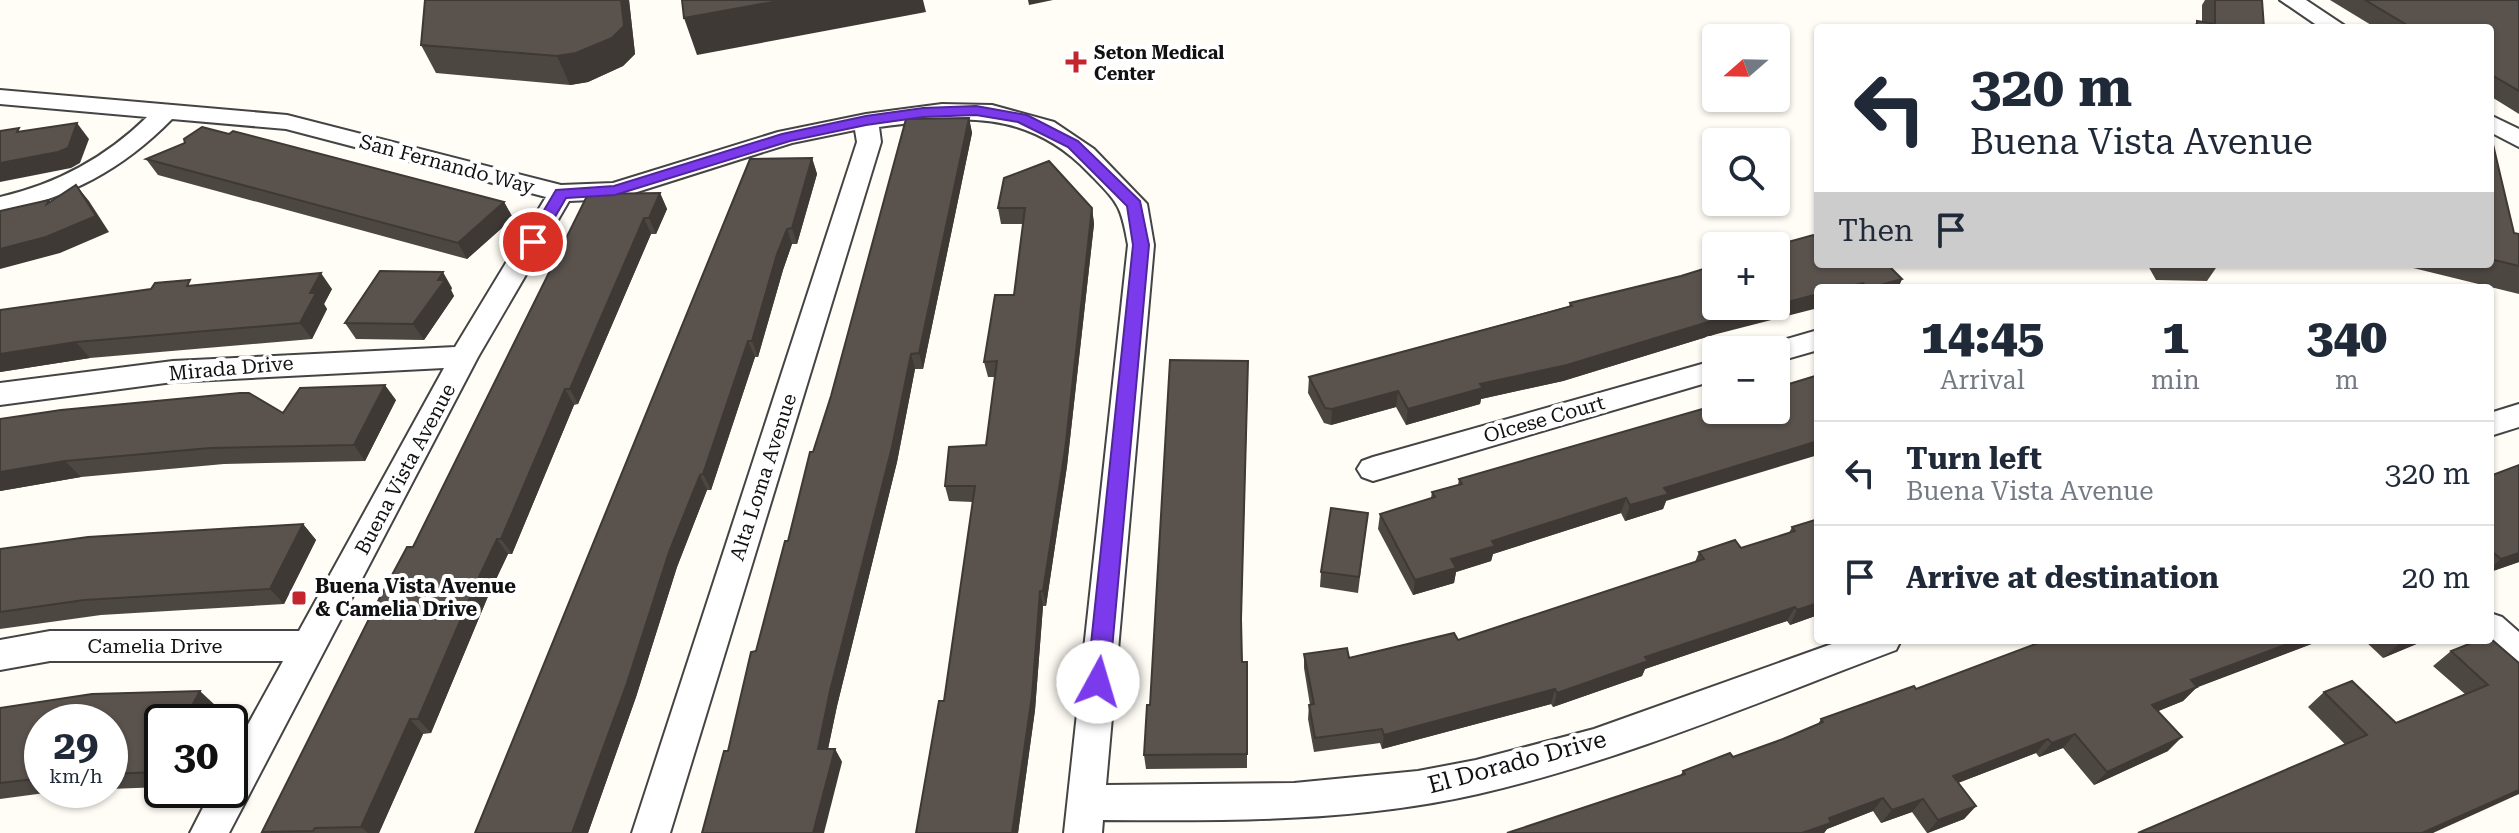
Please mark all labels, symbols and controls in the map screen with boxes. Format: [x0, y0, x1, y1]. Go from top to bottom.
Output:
north arrow [1702, 24, 1790, 112]
map controls [1702, 24, 1790, 424]
place label: Seton Medical Center [1094, 42, 1224, 84]
marker: Seton Medical Center [1065, 51, 1087, 73]
text: 320 m [1970, 54, 2132, 120]
icon: left [1838, 56, 1942, 160]
text: Buena Vista Avenue [1970, 121, 2313, 163]
button: search [1702, 128, 1790, 216]
street label: San Fernando Way [357, 129, 537, 199]
pin [499, 208, 567, 276]
icon: arrive [1929, 208, 1973, 252]
text: Then [1838, 213, 1913, 248]
icon: arrive [511, 220, 555, 264]
button: + [1702, 232, 1790, 320]
text: 14:45 [1921, 309, 2044, 365]
text: 1 [2162, 309, 2189, 365]
text: 340 [2307, 309, 2387, 365]
button: − [1702, 336, 1790, 424]
street label: Mirada Drive [168, 351, 294, 385]
text: Arrival [1940, 365, 2025, 395]
text: min [2151, 365, 2200, 395]
text: m [2335, 365, 2359, 395]
street label: Buena Vista Avenue [350, 379, 460, 559]
street label: Alta Loma Avenue [725, 390, 801, 564]
street label: Olcese Court [1481, 390, 1608, 448]
text: Turn left [1906, 441, 2042, 476]
icon: left [1838, 451, 1882, 495]
text: 320 m [2385, 456, 2470, 491]
text: Buena Vista Avenue [1906, 476, 2153, 506]
icon: arrive [1838, 555, 1882, 599]
text: Arrive at destination [1906, 560, 2219, 595]
text: 20 m [2401, 560, 2470, 595]
place label: Buena Vista Avenue & Camelia Drive [315, 574, 516, 621]
marker: Buena Vista Avenue & Camelia Drive [290, 589, 308, 607]
street label: Camelia Drive [88, 634, 222, 658]
position arrow [1056, 640, 1140, 724]
speed limit sign: 30 [144, 704, 248, 808]
text: 29 [54, 722, 98, 769]
street label: El Dorado Drive [1425, 725, 1609, 799]
text: km/h [49, 764, 103, 788]

